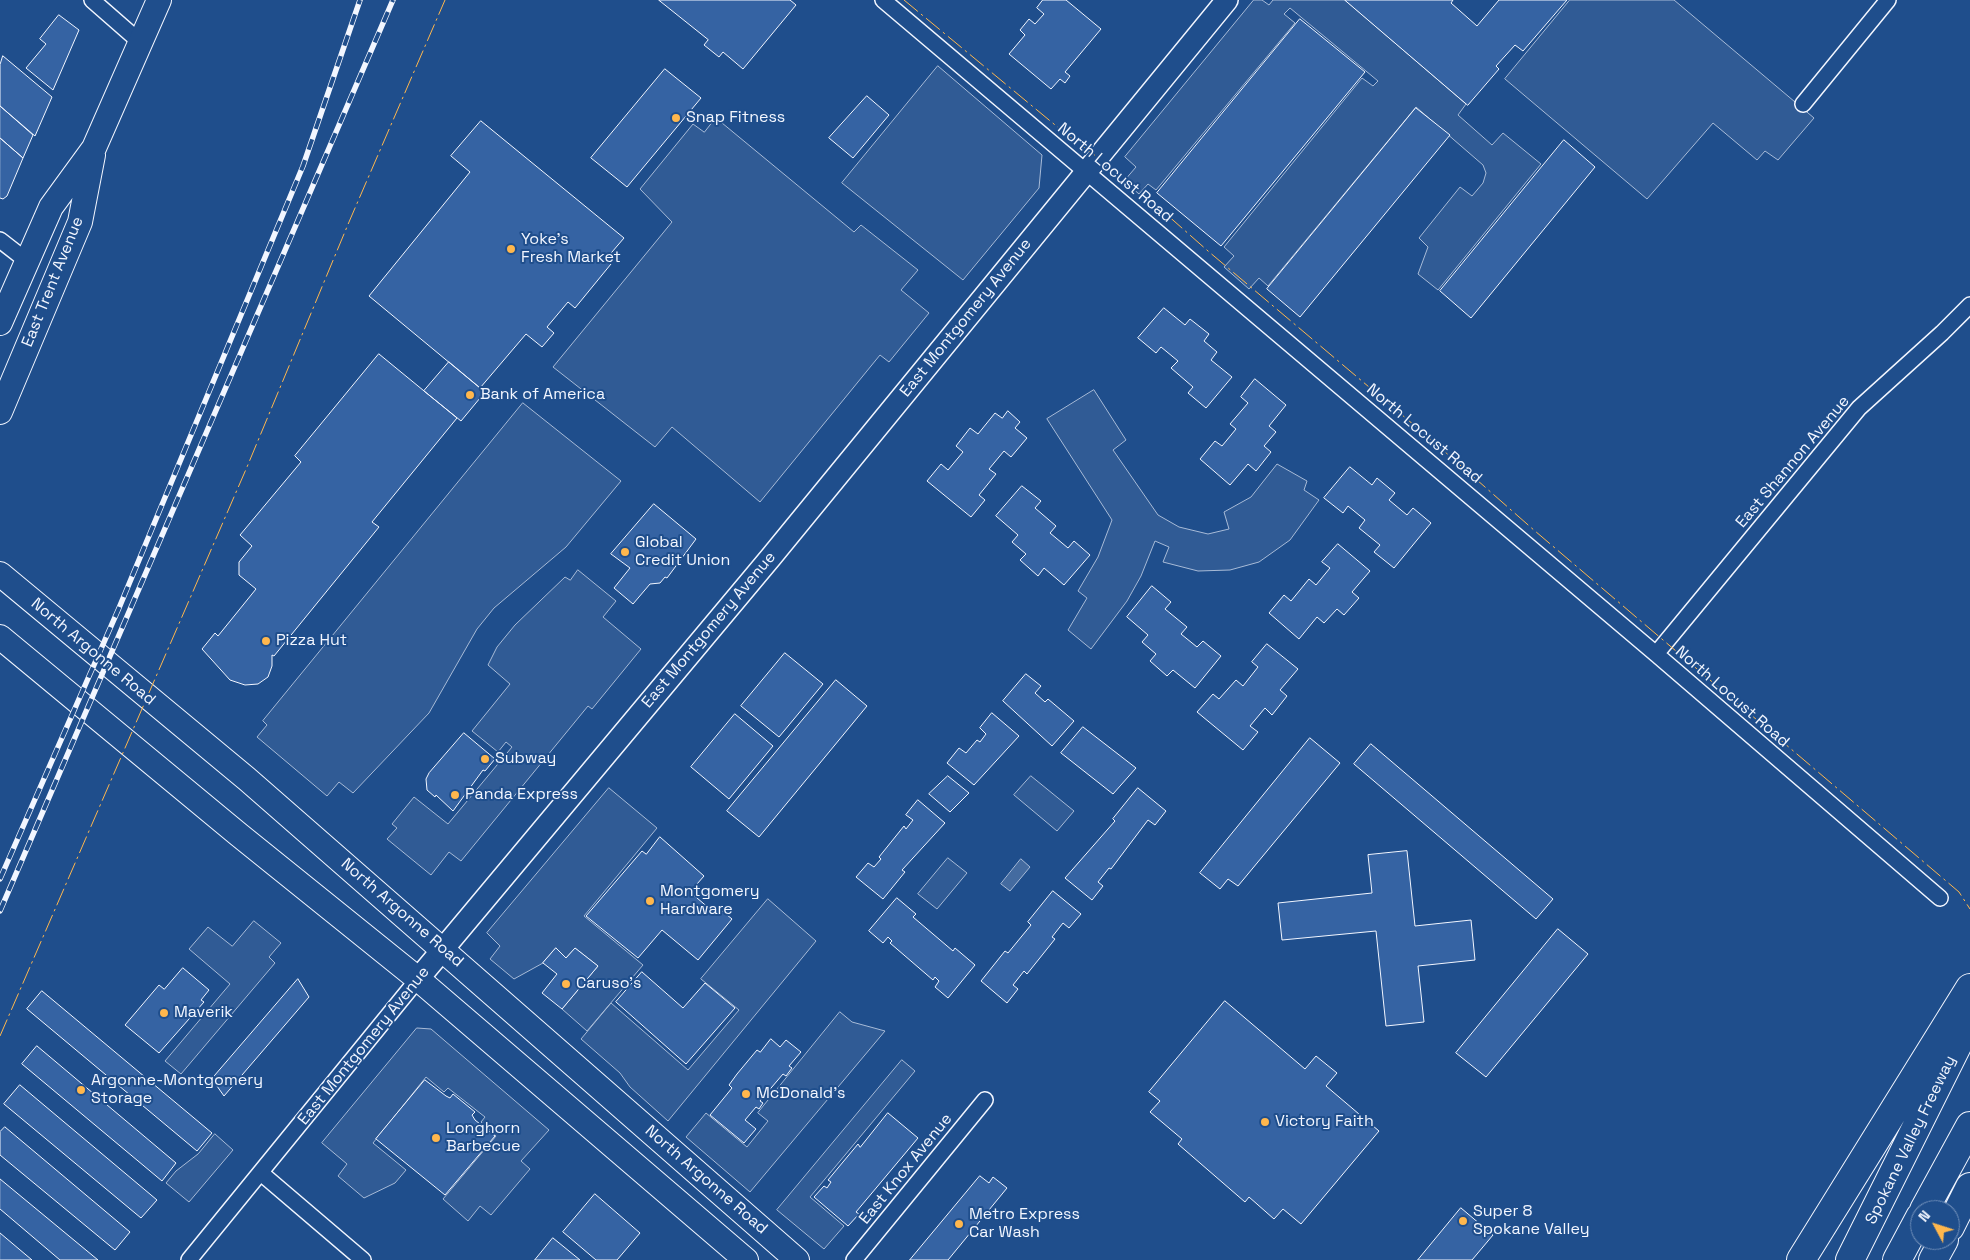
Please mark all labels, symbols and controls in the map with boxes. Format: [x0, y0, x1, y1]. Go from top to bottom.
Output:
place label: Snap Fitness [686, 108, 785, 128]
marker: Snap Fitness [670, 112, 682, 124]
street label: North Locust Road [1053, 119, 1177, 227]
street label: East Trent Avenue [18, 214, 88, 350]
place label: Yoke's Fresh Market [521, 230, 621, 268]
street label: East Montgomery Avenue [896, 235, 1036, 401]
marker: Yoke's Fresh Market [505, 243, 517, 255]
street label: North Locust Road [1362, 380, 1486, 488]
place label: Bank of America [480, 385, 605, 405]
marker: Bank of America [464, 389, 476, 401]
street label: East Shannon Avenue [1732, 392, 1854, 532]
place label: Global Credit Union [635, 533, 730, 571]
marker: Global Credit Union [619, 546, 631, 558]
street label: East Montgomery Avenue [638, 548, 780, 712]
street label: North Argonne Road [27, 594, 159, 710]
place label: Pizza Hut [276, 631, 347, 651]
marker: Pizza Hut [260, 635, 272, 647]
street label: North Locust Road [1671, 642, 1793, 752]
place label: Subway [495, 749, 556, 769]
marker: Subway [479, 753, 491, 765]
place label: Panda Express [465, 785, 578, 805]
marker: Panda Express [449, 789, 461, 801]
street label: North Argonne Road [337, 854, 467, 972]
place label: Montgomery Hardware [660, 882, 760, 920]
marker: Montgomery Hardware [644, 895, 656, 907]
street label: East Montgomery Avenue [294, 963, 434, 1129]
place label: Caruso's [576, 974, 641, 994]
marker: Caruso's [560, 978, 572, 990]
place label: Maverik [174, 1003, 233, 1023]
marker: Maverik [158, 1007, 170, 1019]
street label: Spokane Valley Freeway [1862, 1052, 1960, 1228]
place label: Argonne-Montgomery Storage [91, 1071, 263, 1109]
marker: Argonne-Montgomery Storage [75, 1084, 87, 1096]
place label: McDonald's [756, 1084, 846, 1104]
marker: McDonald's [740, 1088, 752, 1100]
street label: East Knox Avenue [855, 1110, 957, 1228]
place label: Victory Faith [1275, 1112, 1374, 1132]
marker: Victory Faith [1259, 1116, 1271, 1128]
place label: Longhorn Barbecue [446, 1119, 520, 1157]
street label: North Argonne Road [641, 1121, 771, 1239]
marker: Longhorn Barbecue [430, 1132, 442, 1144]
north arrow [1910, 1200, 1960, 1250]
place label: Super 8 Spokane Valley [1473, 1202, 1590, 1240]
place label: Metro Express Car Wash [969, 1205, 1080, 1243]
text: N [1914, 1207, 1934, 1225]
marker: Super 8 Spokane Valley [1457, 1215, 1469, 1227]
marker: Metro Express Car Wash [953, 1218, 965, 1230]

